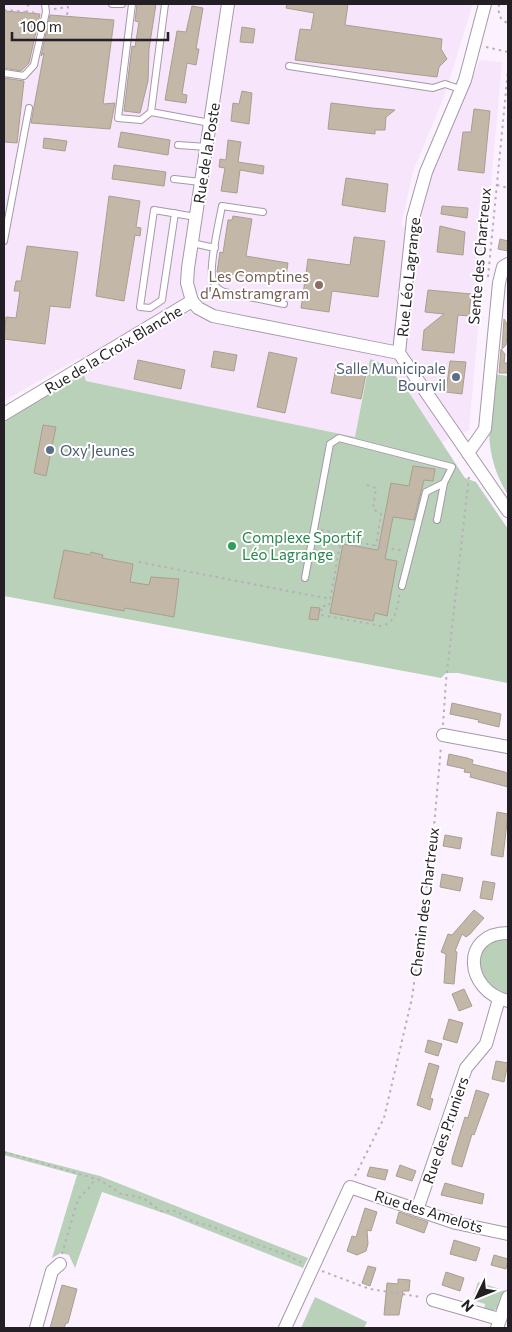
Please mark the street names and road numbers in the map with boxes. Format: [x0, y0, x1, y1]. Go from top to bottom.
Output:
street label: Rue de la Poste [189, 101, 223, 205]
street label: Sente des Chartreux [464, 187, 494, 325]
street label: Rue Léo Lagrange [393, 216, 423, 338]
street label: Rue de la Croix Blanche [41, 301, 185, 397]
street label: Chemin des Chartreux [406, 826, 442, 978]
street label: Rue des Pruniers [418, 1074, 472, 1186]
street label: Rue des Amelots [373, 1186, 486, 1236]

